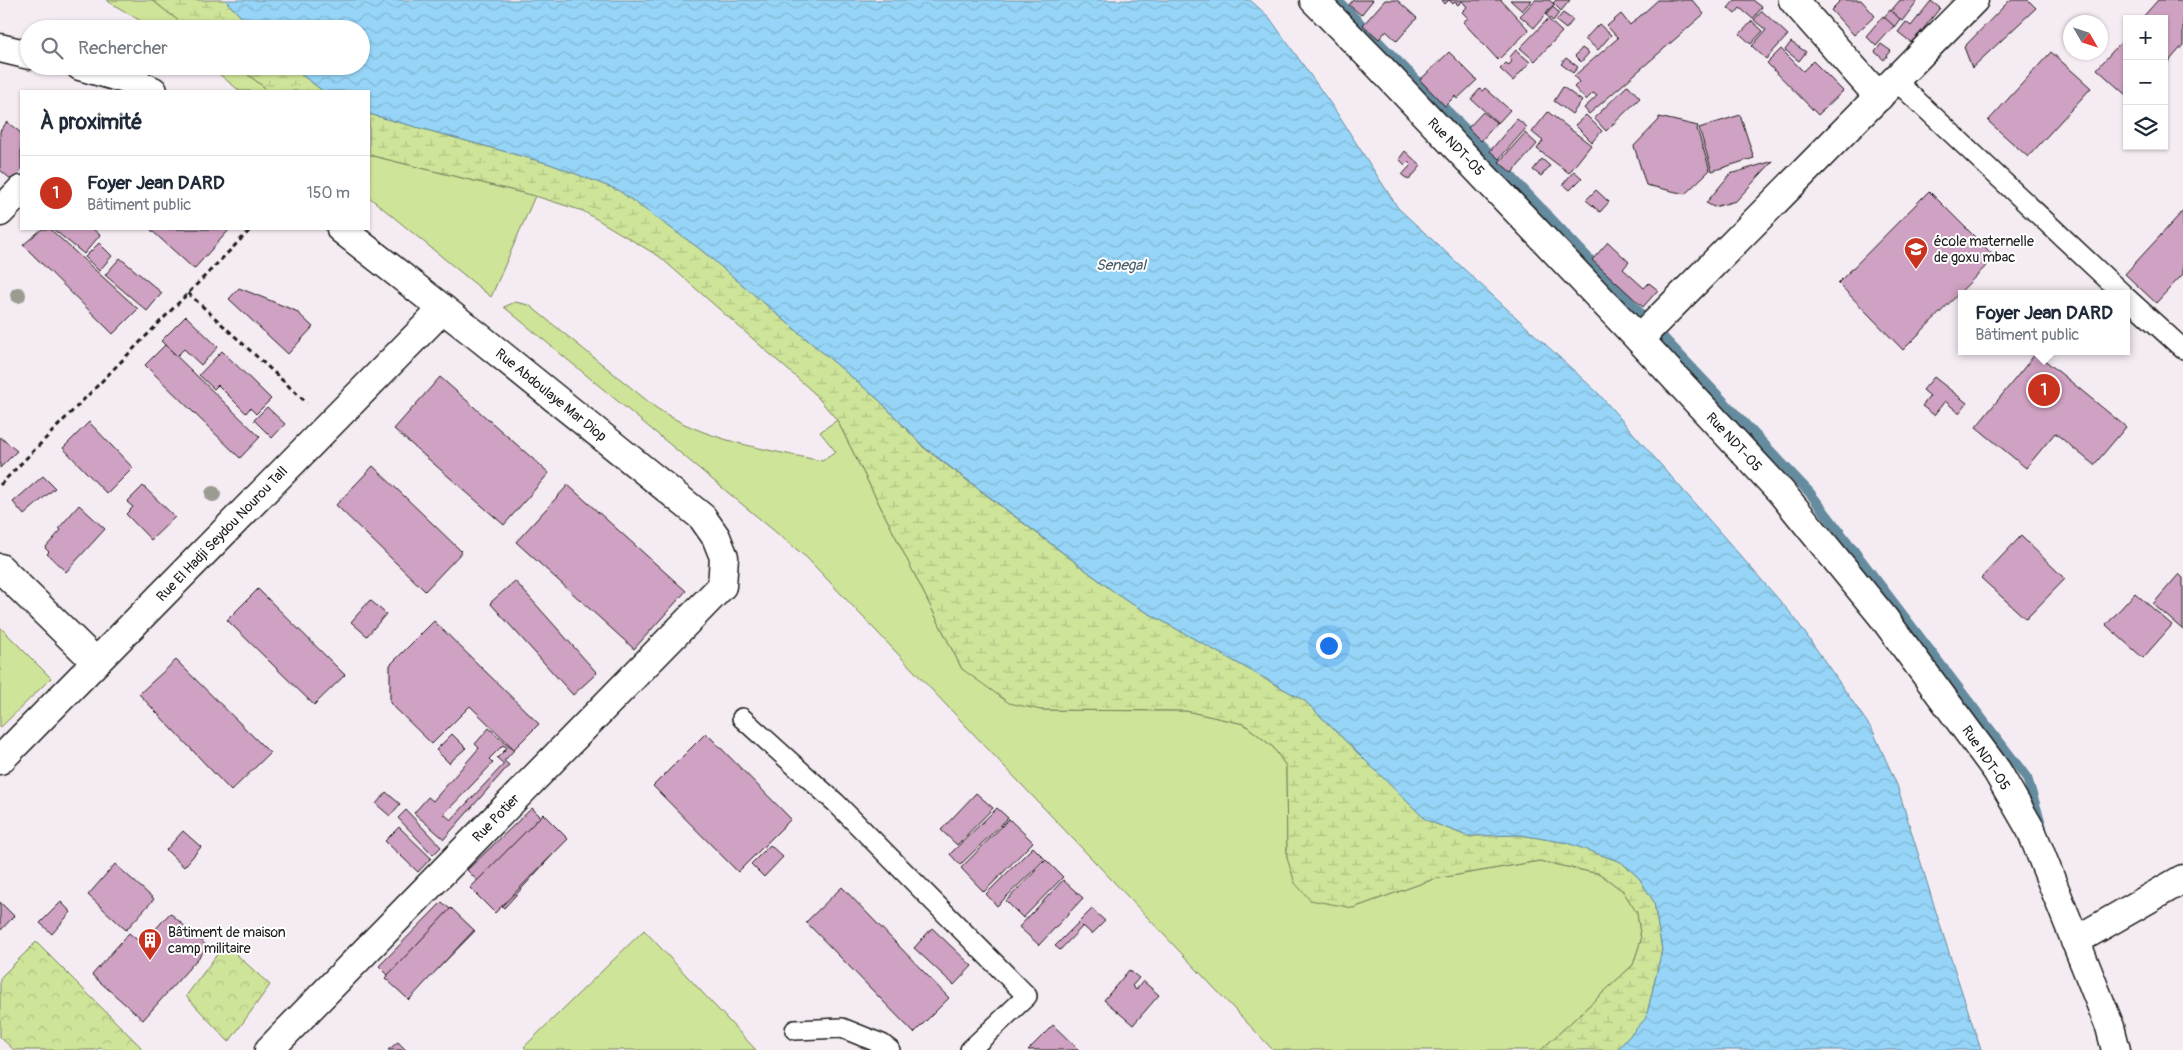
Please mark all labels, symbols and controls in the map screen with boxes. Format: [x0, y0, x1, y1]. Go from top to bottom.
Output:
north arrow [2063, 15, 2108, 60]
map controls [2123, 15, 2168, 150]
button: + [2123, 15, 2168, 60]
search box [20, 20, 370, 75]
icon: search [38, 34, 66, 62]
text: Rechercher [78, 36, 168, 60]
button: − [2123, 60, 2168, 105]
button: layers [2123, 105, 2168, 150]
text: À proximité [40, 109, 143, 136]
street label: Rue NDT-05 [1424, 114, 1488, 180]
text: Foyer Jean DARD [87, 171, 225, 195]
text: 1 [53, 183, 59, 203]
text: 150 m [306, 183, 350, 203]
text: Bâtiment public [87, 195, 191, 215]
place label: école maternelle de goxu mbac [1934, 233, 2034, 266]
school or university icon: école maternelle de goxu mbac [1903, 236, 1929, 270]
water label: Senegal [1096, 256, 1147, 275]
popup [1958, 290, 2130, 355]
text: Foyer Jean DARD [1975, 301, 2113, 325]
text: Bâtiment public [1975, 325, 2079, 345]
street label: Rue Abdoulaye Mar Diop [492, 345, 610, 445]
pin: 1 [2028, 371, 2060, 409]
street label: Rue NDT-05 [1702, 409, 1766, 475]
street label: Rue El Hadji Seydou Nourou Tall [153, 463, 291, 605]
your location [1316, 633, 1342, 659]
street label: Rue NDT-05 [1958, 722, 2014, 794]
street label: Rue Potier [469, 790, 523, 846]
place label: Bâtiment de maison camp militaire [168, 924, 286, 957]
building icon: Bâtiment de maison camp militaire [137, 927, 163, 961]

